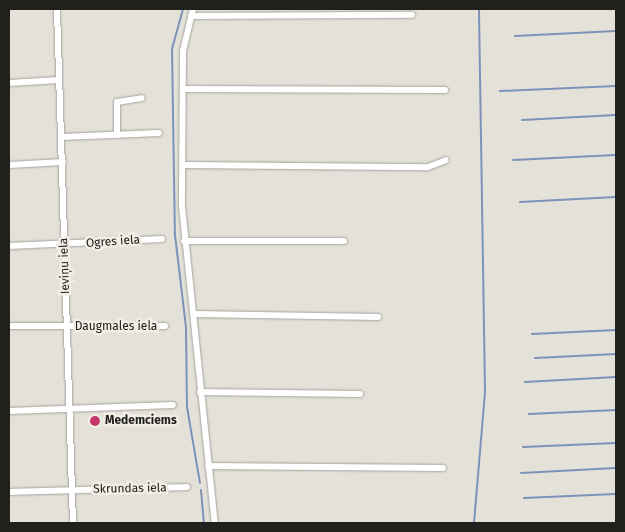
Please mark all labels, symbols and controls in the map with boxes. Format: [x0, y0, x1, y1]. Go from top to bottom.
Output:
street label: Ogres iela [86, 233, 140, 251]
street label: Ieviņu iela [57, 238, 73, 294]
street label: Daugmales iela [75, 320, 157, 334]
place label: Medemciems [105, 414, 177, 428]
marker: Medemciems [89, 415, 101, 427]
street label: Skrundas iela [93, 481, 167, 497]

